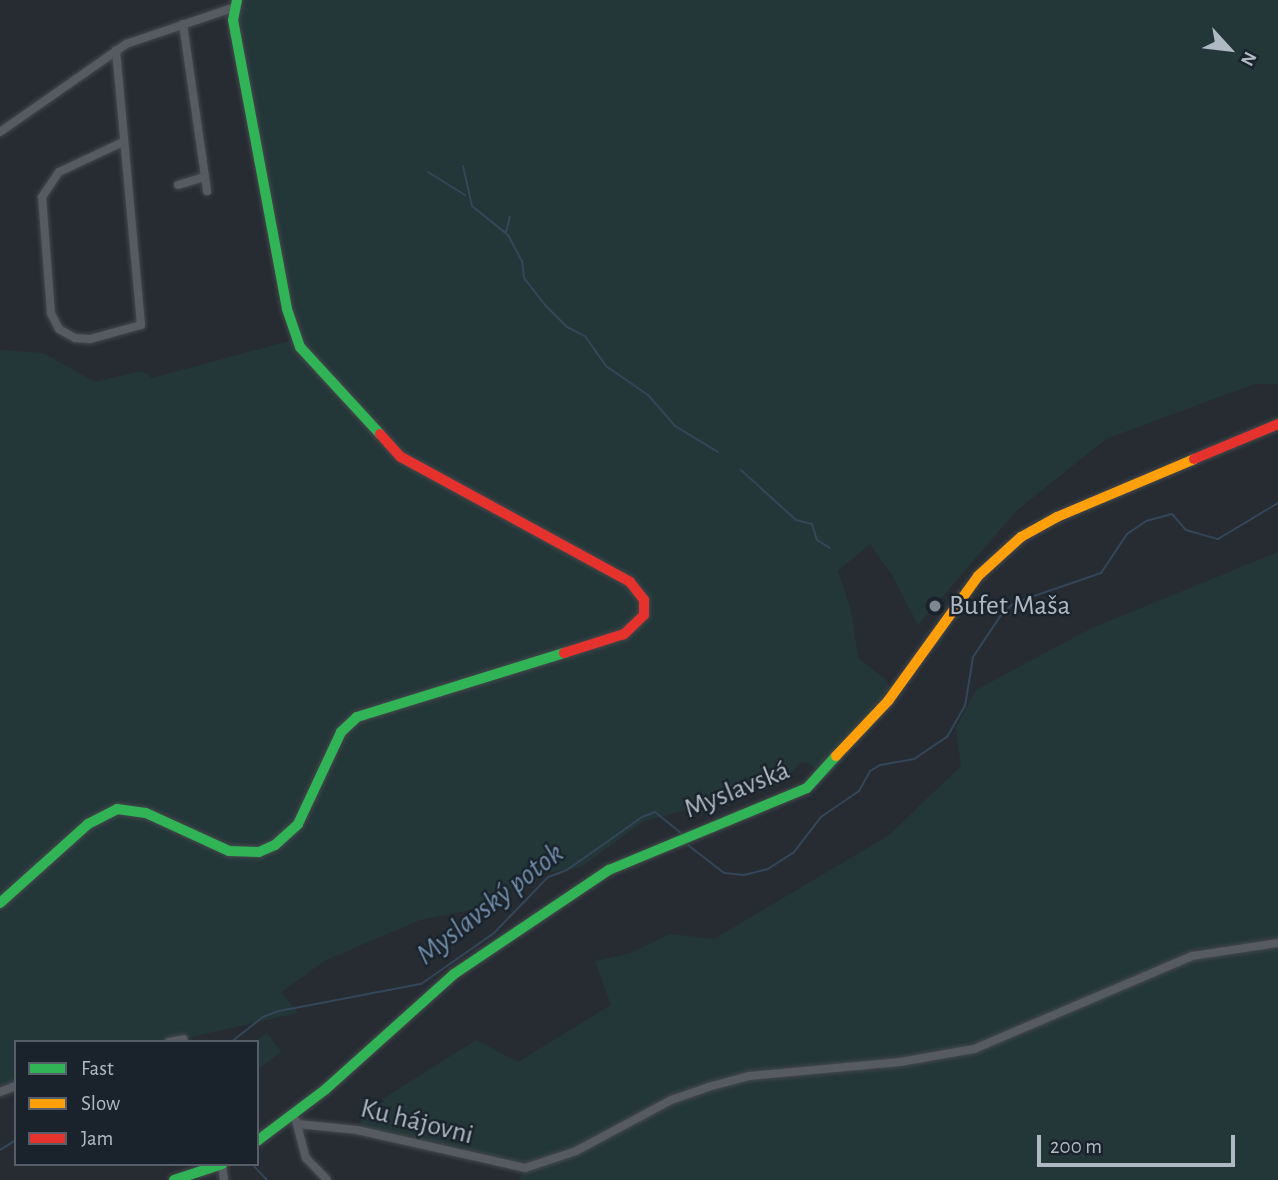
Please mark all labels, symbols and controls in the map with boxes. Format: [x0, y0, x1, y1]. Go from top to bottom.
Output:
north arrow [1194, 14, 1264, 84]
text: N [1237, 49, 1260, 69]
place label: Bufet Maša [949, 589, 1071, 623]
marker: Bufet Maša [927, 598, 943, 614]
street label: Myslavská [679, 754, 795, 826]
water label: Myslavský potok [409, 835, 571, 973]
legend [14, 1040, 259, 1166]
text: Fast [81, 1058, 114, 1079]
street label: Ku hájovni [357, 1092, 477, 1152]
text: Slow [81, 1093, 120, 1114]
scale bar [1040, 1120, 1238, 1164]
text: Jam [81, 1128, 113, 1149]
text: 200 m [1050, 1136, 1102, 1157]

